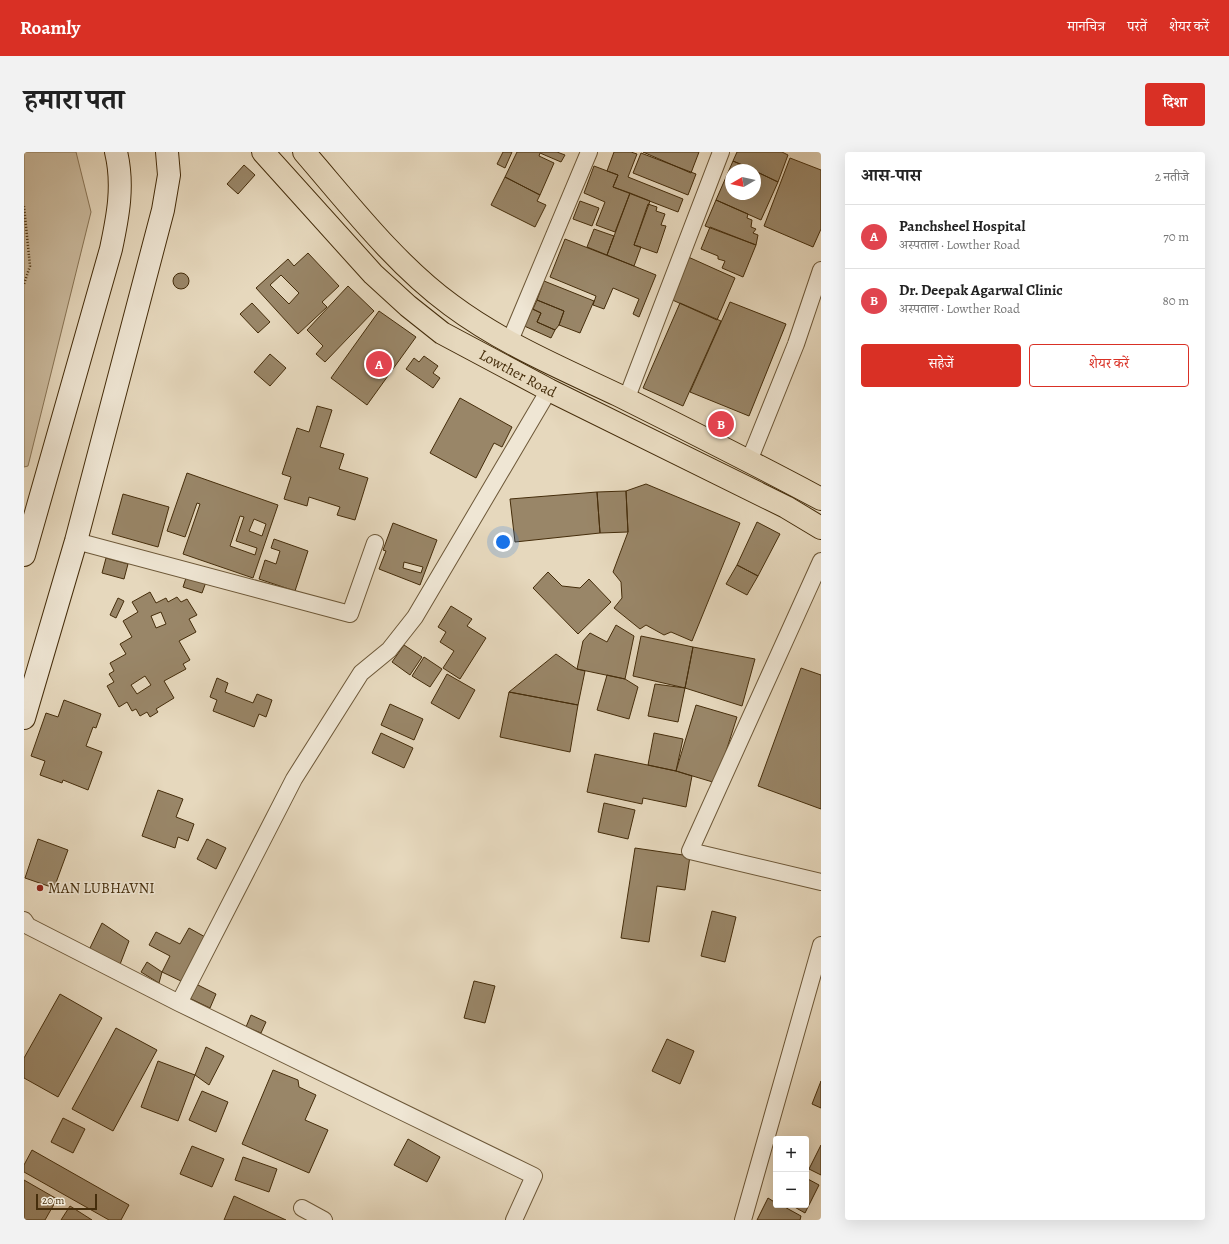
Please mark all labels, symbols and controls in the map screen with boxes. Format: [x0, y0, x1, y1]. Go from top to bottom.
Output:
text: Roamly [20, 15, 80, 41]
text: मानचित्र [1067, 17, 1105, 36]
text: परतें [1127, 17, 1147, 36]
text: शेयर करें [1169, 17, 1209, 36]
text: हमारा पता [24, 81, 124, 119]
button: दिशा [1145, 83, 1205, 126]
north arrow [725, 164, 761, 200]
text: आस-पास [861, 164, 921, 187]
text: 2 नतीजे [1155, 168, 1189, 185]
text: Panchsheel Hospital [899, 216, 1026, 236]
text: A [870, 228, 878, 245]
text: 70 m [1163, 228, 1189, 245]
text: अस्पताल · Lowther Road [899, 236, 1020, 253]
text: Dr. Deepak Agarwal Clinic [899, 280, 1063, 300]
text: B [870, 292, 878, 309]
text: 80 m [1162, 292, 1189, 309]
text: अस्पताल · Lowther Road [899, 300, 1020, 317]
button: सहेजें [861, 344, 1021, 387]
button: शेयर करें [1029, 344, 1189, 387]
street label: Lowther Road [476, 345, 561, 403]
pin: A [366, 349, 392, 379]
pin: B [708, 409, 734, 439]
your location [493, 532, 513, 552]
place label: MAN LUBHAVNI [48, 878, 155, 898]
marker: MAN LUBHAVNI [35, 883, 45, 893]
map controls [773, 1136, 809, 1208]
button: + [773, 1136, 809, 1172]
button: − [773, 1172, 809, 1208]
scale bar [36, 1192, 97, 1211]
text: 20 m [42, 1193, 64, 1208]

